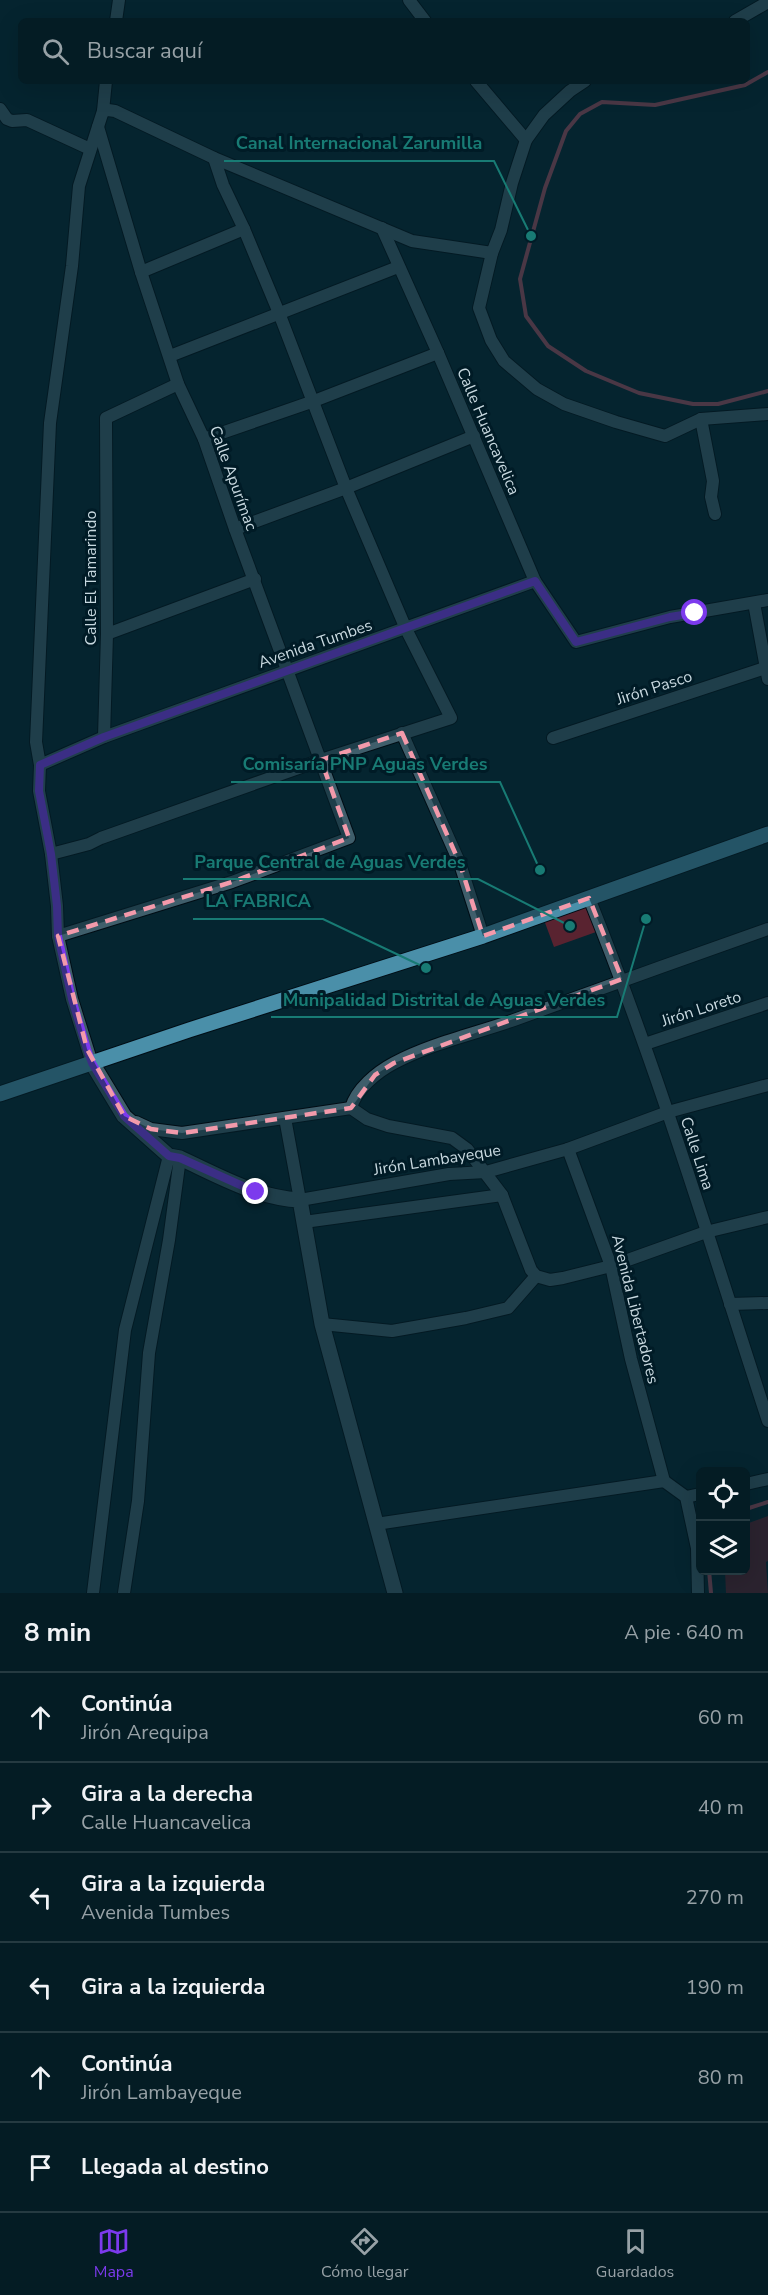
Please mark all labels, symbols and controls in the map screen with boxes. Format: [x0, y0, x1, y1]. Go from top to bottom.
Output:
search box [18, 18, 750, 84]
icon: search [39, 35, 72, 68]
text: Buscar aquí [87, 36, 202, 66]
callout: Canal Internacional Zarumilla [224, 125, 494, 161]
text: Canal Internacional Zarumilla [236, 131, 482, 155]
street label: Calle Huancavelica [451, 364, 525, 498]
street label: Calle Apurímac [204, 423, 262, 534]
street label: Calle El Tamarindo [80, 510, 102, 646]
route start [681, 599, 707, 625]
street label: Avenida Tumbes [255, 614, 375, 674]
street label: Jirón Pasco [613, 665, 695, 711]
callout: Comisaría PNP Aguas Verdes [231, 746, 500, 782]
text: Comisaría PNP Aguas Verdes [243, 752, 488, 776]
callout: Parque Central de Aguas Verdes [183, 843, 478, 879]
text: Parque Central de Aguas Verdes [194, 850, 466, 874]
callout: LA FABRICA [193, 883, 323, 919]
text: LA FABRICA [205, 889, 311, 913]
callout: Munipalidad Distrital de Aguas Verdes [271, 981, 617, 1017]
street label: Jirón Loreto [658, 986, 744, 1032]
text: Munipalidad Distrital de Aguas Verdes [283, 988, 606, 1012]
street label: Calle Lima [675, 1114, 719, 1193]
street label: Jirón Lambayeque [371, 1139, 502, 1181]
route end [242, 1178, 268, 1204]
street label: Avenida Libertadores [606, 1232, 664, 1386]
map controls [696, 1467, 750, 1575]
button: locate [696, 1467, 750, 1521]
button: layers [696, 1521, 750, 1575]
text: 8 min [24, 1615, 91, 1650]
text: A pie · 640 m [624, 1619, 744, 1646]
text: Continúa [81, 1689, 172, 1719]
icon: ahead [24, 1701, 57, 1734]
text: 60 m [698, 1704, 744, 1731]
text: Jirón Arequipa [81, 1719, 209, 1746]
text: Gira a la derecha [81, 1779, 253, 1809]
icon: right [24, 1791, 57, 1824]
text: 40 m [698, 1794, 744, 1821]
text: Calle Huancavelica [81, 1809, 251, 1836]
text: Gira a la izquierda [81, 1869, 265, 1899]
icon: left [24, 1881, 57, 1914]
text: 270 m [686, 1884, 744, 1911]
text: Avenida Tumbes [81, 1899, 230, 1926]
icon: left [24, 1971, 57, 2004]
text: Gira a la izquierda [81, 1972, 265, 2002]
text: 190 m [686, 1974, 744, 2001]
text: Continúa [81, 2049, 172, 2079]
icon: ahead [24, 2061, 57, 2094]
text: 80 m [698, 2064, 744, 2091]
text: Jirón Lambayeque [81, 2079, 242, 2106]
icon: arrive [24, 2151, 57, 2184]
text: Llegada al destino [81, 2152, 269, 2182]
tab: Mapa [94, 2225, 134, 2283]
tab: Cómo llegar [321, 2225, 408, 2283]
tab: Guardados [596, 2225, 674, 2283]

